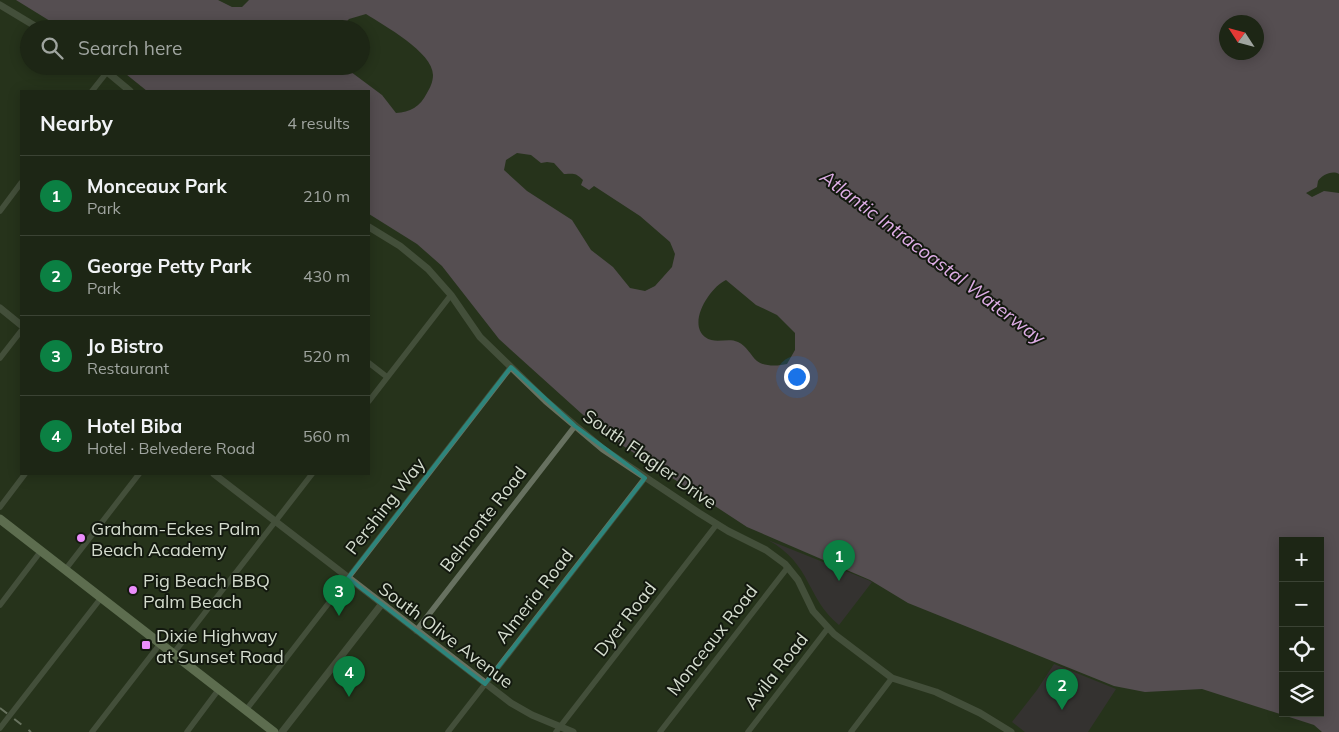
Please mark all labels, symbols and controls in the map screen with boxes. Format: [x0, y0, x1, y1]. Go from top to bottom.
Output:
north arrow [1219, 15, 1264, 60]
search box [20, 20, 370, 75]
icon: search [38, 34, 66, 62]
text: Search here [78, 36, 182, 60]
text: Nearby [40, 110, 113, 136]
text: 4 results [287, 113, 350, 133]
water label: Atlantic Intracoastal Waterway [815, 164, 1051, 350]
text: Monceaux Park [87, 174, 227, 198]
text: 1 [51, 186, 61, 206]
text: 210 m [303, 186, 350, 206]
text: Park [87, 198, 121, 218]
text: George Petty Park [87, 254, 252, 278]
text: 2 [51, 266, 61, 286]
text: 430 m [303, 266, 350, 286]
text: Park [87, 278, 121, 298]
text: Jo Bistro [87, 334, 164, 358]
text: 3 [51, 346, 61, 366]
text: 520 m [303, 346, 350, 366]
text: Restaurant [87, 358, 169, 378]
your location [784, 364, 810, 390]
street label: South Flagler Drive [579, 404, 721, 514]
text: Hotel Biba [87, 414, 182, 438]
text: 4 [51, 426, 61, 446]
text: 560 m [303, 426, 350, 446]
text: Hotel · Belvedere Road [87, 438, 255, 458]
street label: Pershing Way [340, 453, 430, 559]
street label: Belmonte Road [435, 462, 531, 576]
place label: Graham-Eckes Palm Beach Academy [91, 517, 260, 561]
marker: Graham-Eckes Palm Beach Academy [75, 532, 87, 544]
map controls [1279, 537, 1324, 717]
button: + [1279, 537, 1324, 582]
pin: 1 [823, 540, 855, 581]
street label: Almeria Road [490, 544, 578, 648]
place label: Pig Beach BBQ Palm Beach [143, 569, 270, 613]
pin: 3 [323, 575, 355, 616]
street label: South Olive Avenue [374, 577, 518, 693]
street label: Dyer Road [589, 577, 661, 661]
street label: Monceaux Road [662, 580, 762, 700]
button: − [1279, 582, 1324, 627]
marker: Pig Beach BBQ Palm Beach [127, 584, 139, 596]
place label: Dixie Highway at Sunset Road [156, 624, 284, 668]
button: locate [1279, 627, 1324, 672]
street label: Avila Road [739, 628, 813, 714]
marker: Dixie Highway at Sunset Road [140, 639, 152, 651]
pin: 4 [333, 656, 365, 697]
pin: 2 [1046, 669, 1078, 710]
button: layers [1279, 672, 1324, 717]

